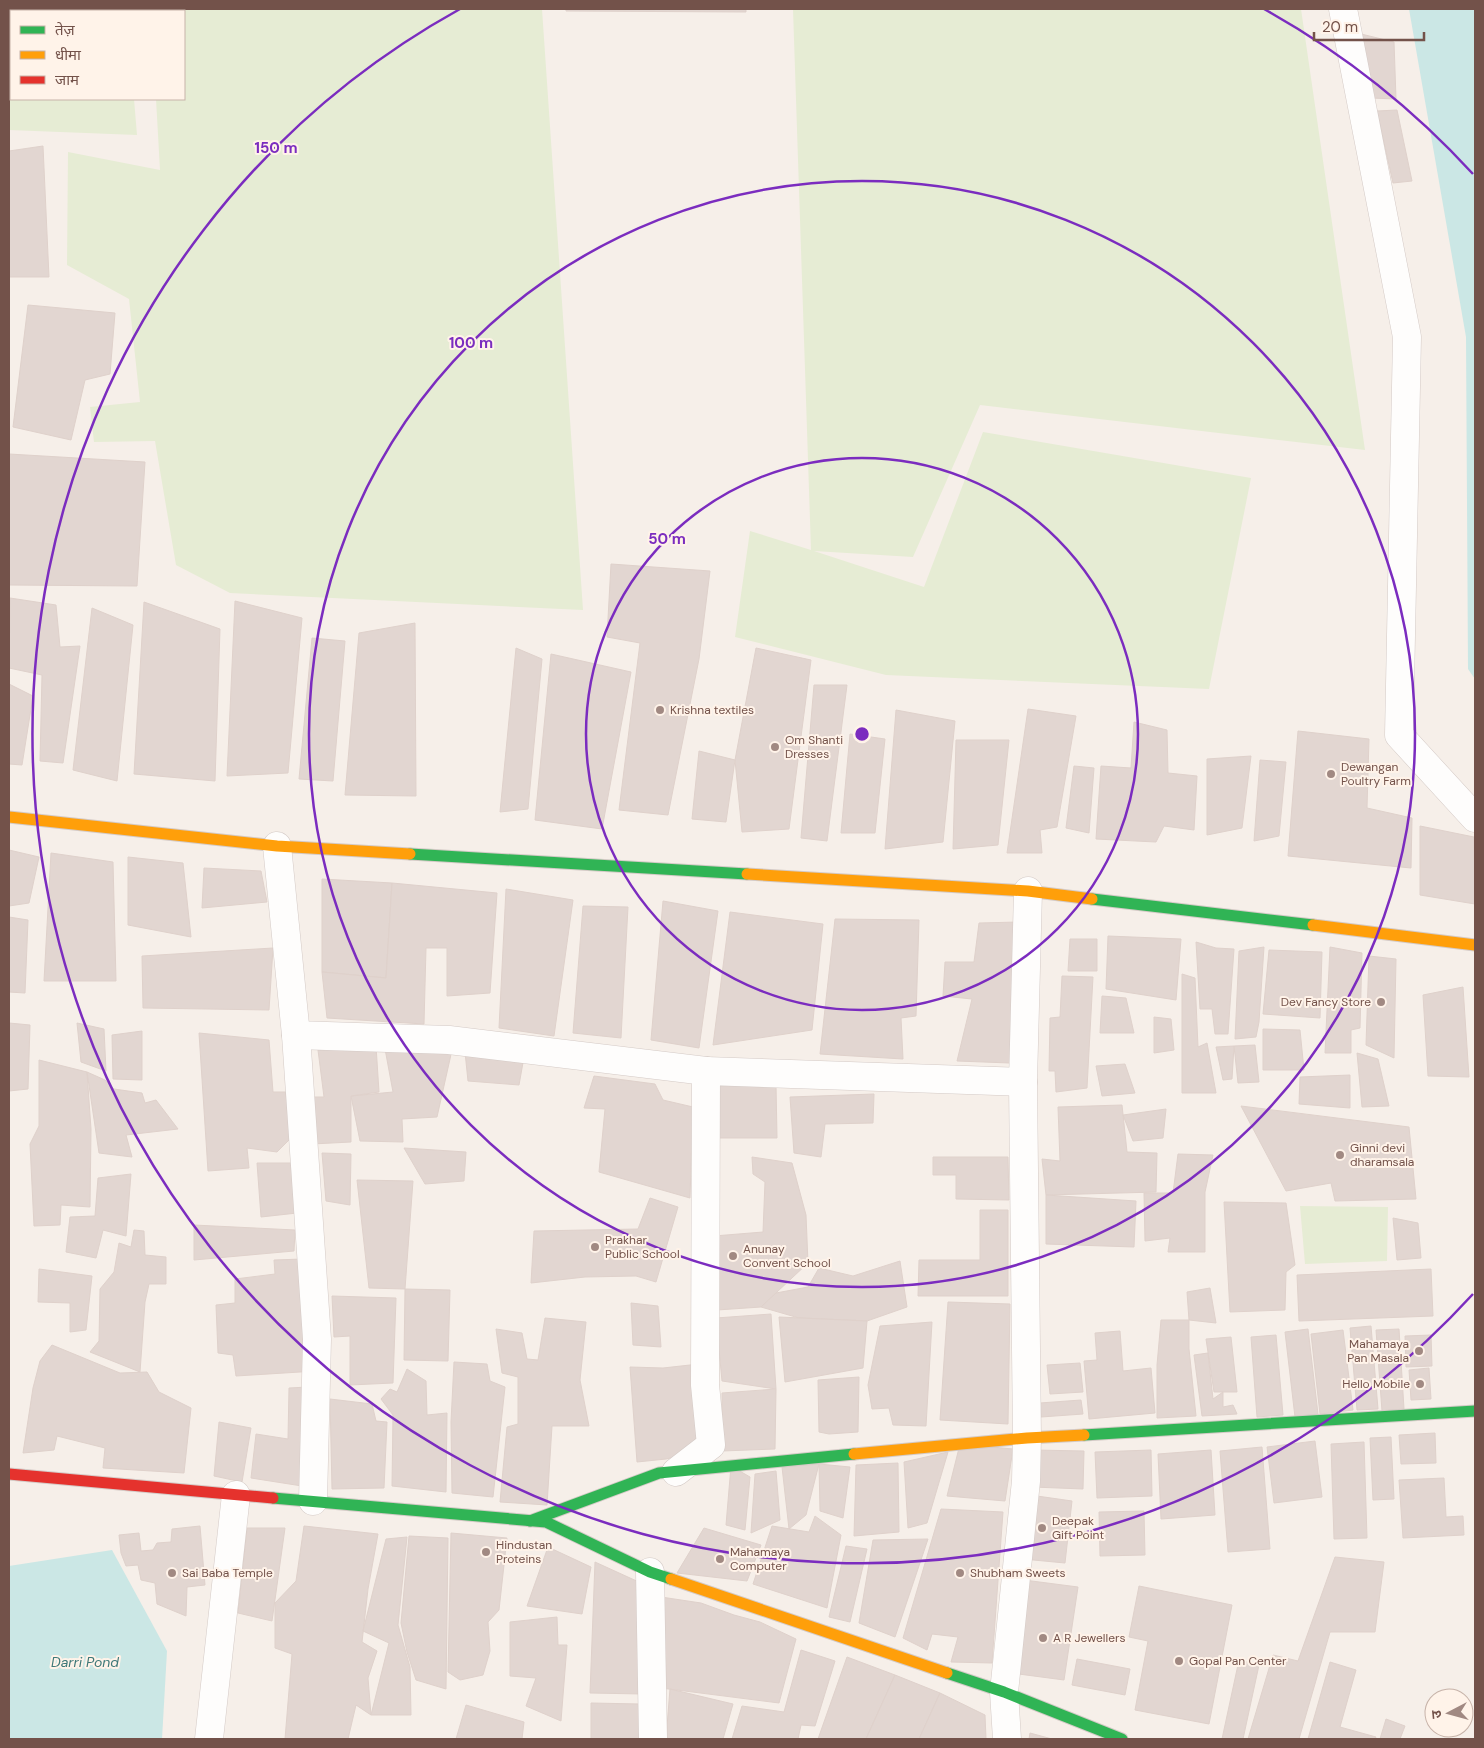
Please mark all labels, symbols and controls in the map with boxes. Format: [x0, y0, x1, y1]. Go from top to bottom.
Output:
legend [10, 10, 185, 100]
scale bar [1314, 10, 1424, 42]
text: 20 m [1322, 17, 1358, 37]
text: तेज़ [55, 20, 76, 40]
text: धीमा [55, 45, 82, 65]
text: जाम [55, 70, 80, 90]
text: 150 m [255, 138, 298, 158]
text: 100 m [449, 333, 493, 353]
text: 50 m [648, 529, 686, 549]
place label: Krishna textiles [670, 702, 754, 718]
marker: Krishna textiles [654, 704, 666, 716]
centre of rings [853, 725, 871, 743]
place label: Om Shanti Dresses [785, 732, 843, 762]
marker: Om Shanti Dresses [769, 741, 781, 753]
place label: Dewangan Poultry Farm [1341, 759, 1411, 789]
marker: Dewangan Poultry Farm [1325, 768, 1337, 780]
place label: Dev Fancy Store [1281, 994, 1371, 1010]
marker: Dev Fancy Store [1375, 996, 1387, 1008]
place label: Ginni devi dharamsala [1350, 1140, 1414, 1170]
marker: Ginni devi dharamsala [1334, 1149, 1346, 1161]
place label: Prakhar Public School [605, 1232, 680, 1262]
marker: Prakhar Public School [589, 1241, 601, 1253]
place label: Anunay Convent School [743, 1241, 831, 1271]
marker: Anunay Convent School [727, 1250, 739, 1262]
place label: Mahamaya Pan Masala [1347, 1336, 1409, 1366]
marker: Mahamaya Pan Masala [1413, 1345, 1425, 1357]
place label: Hello Mobile [1342, 1376, 1410, 1392]
marker: Hello Mobile [1414, 1378, 1426, 1390]
place label: Deepak Gift Point [1052, 1513, 1104, 1543]
marker: Deepak Gift Point [1036, 1522, 1048, 1534]
place label: Hindustan Proteins [496, 1537, 552, 1567]
place label: Mahamaya Computer [730, 1544, 790, 1574]
marker: Hindustan Proteins [480, 1546, 492, 1558]
marker: Mahamaya Computer [714, 1553, 726, 1565]
place label: Sai Baba Temple [182, 1565, 273, 1581]
place label: Shubham Sweets [970, 1565, 1066, 1581]
marker: Sai Baba Temple [166, 1567, 178, 1579]
marker: Shubham Sweets [954, 1567, 966, 1579]
place label: A R Jewellers [1053, 1630, 1125, 1646]
marker: A R Jewellers [1037, 1632, 1049, 1644]
water label: Darri Pond [51, 1653, 119, 1671]
place label: Gopal Pan Center [1189, 1653, 1287, 1669]
marker: Gopal Pan Center [1173, 1655, 1185, 1667]
north arrow [1424, 1688, 1474, 1738]
text: उ [1427, 1709, 1445, 1719]

